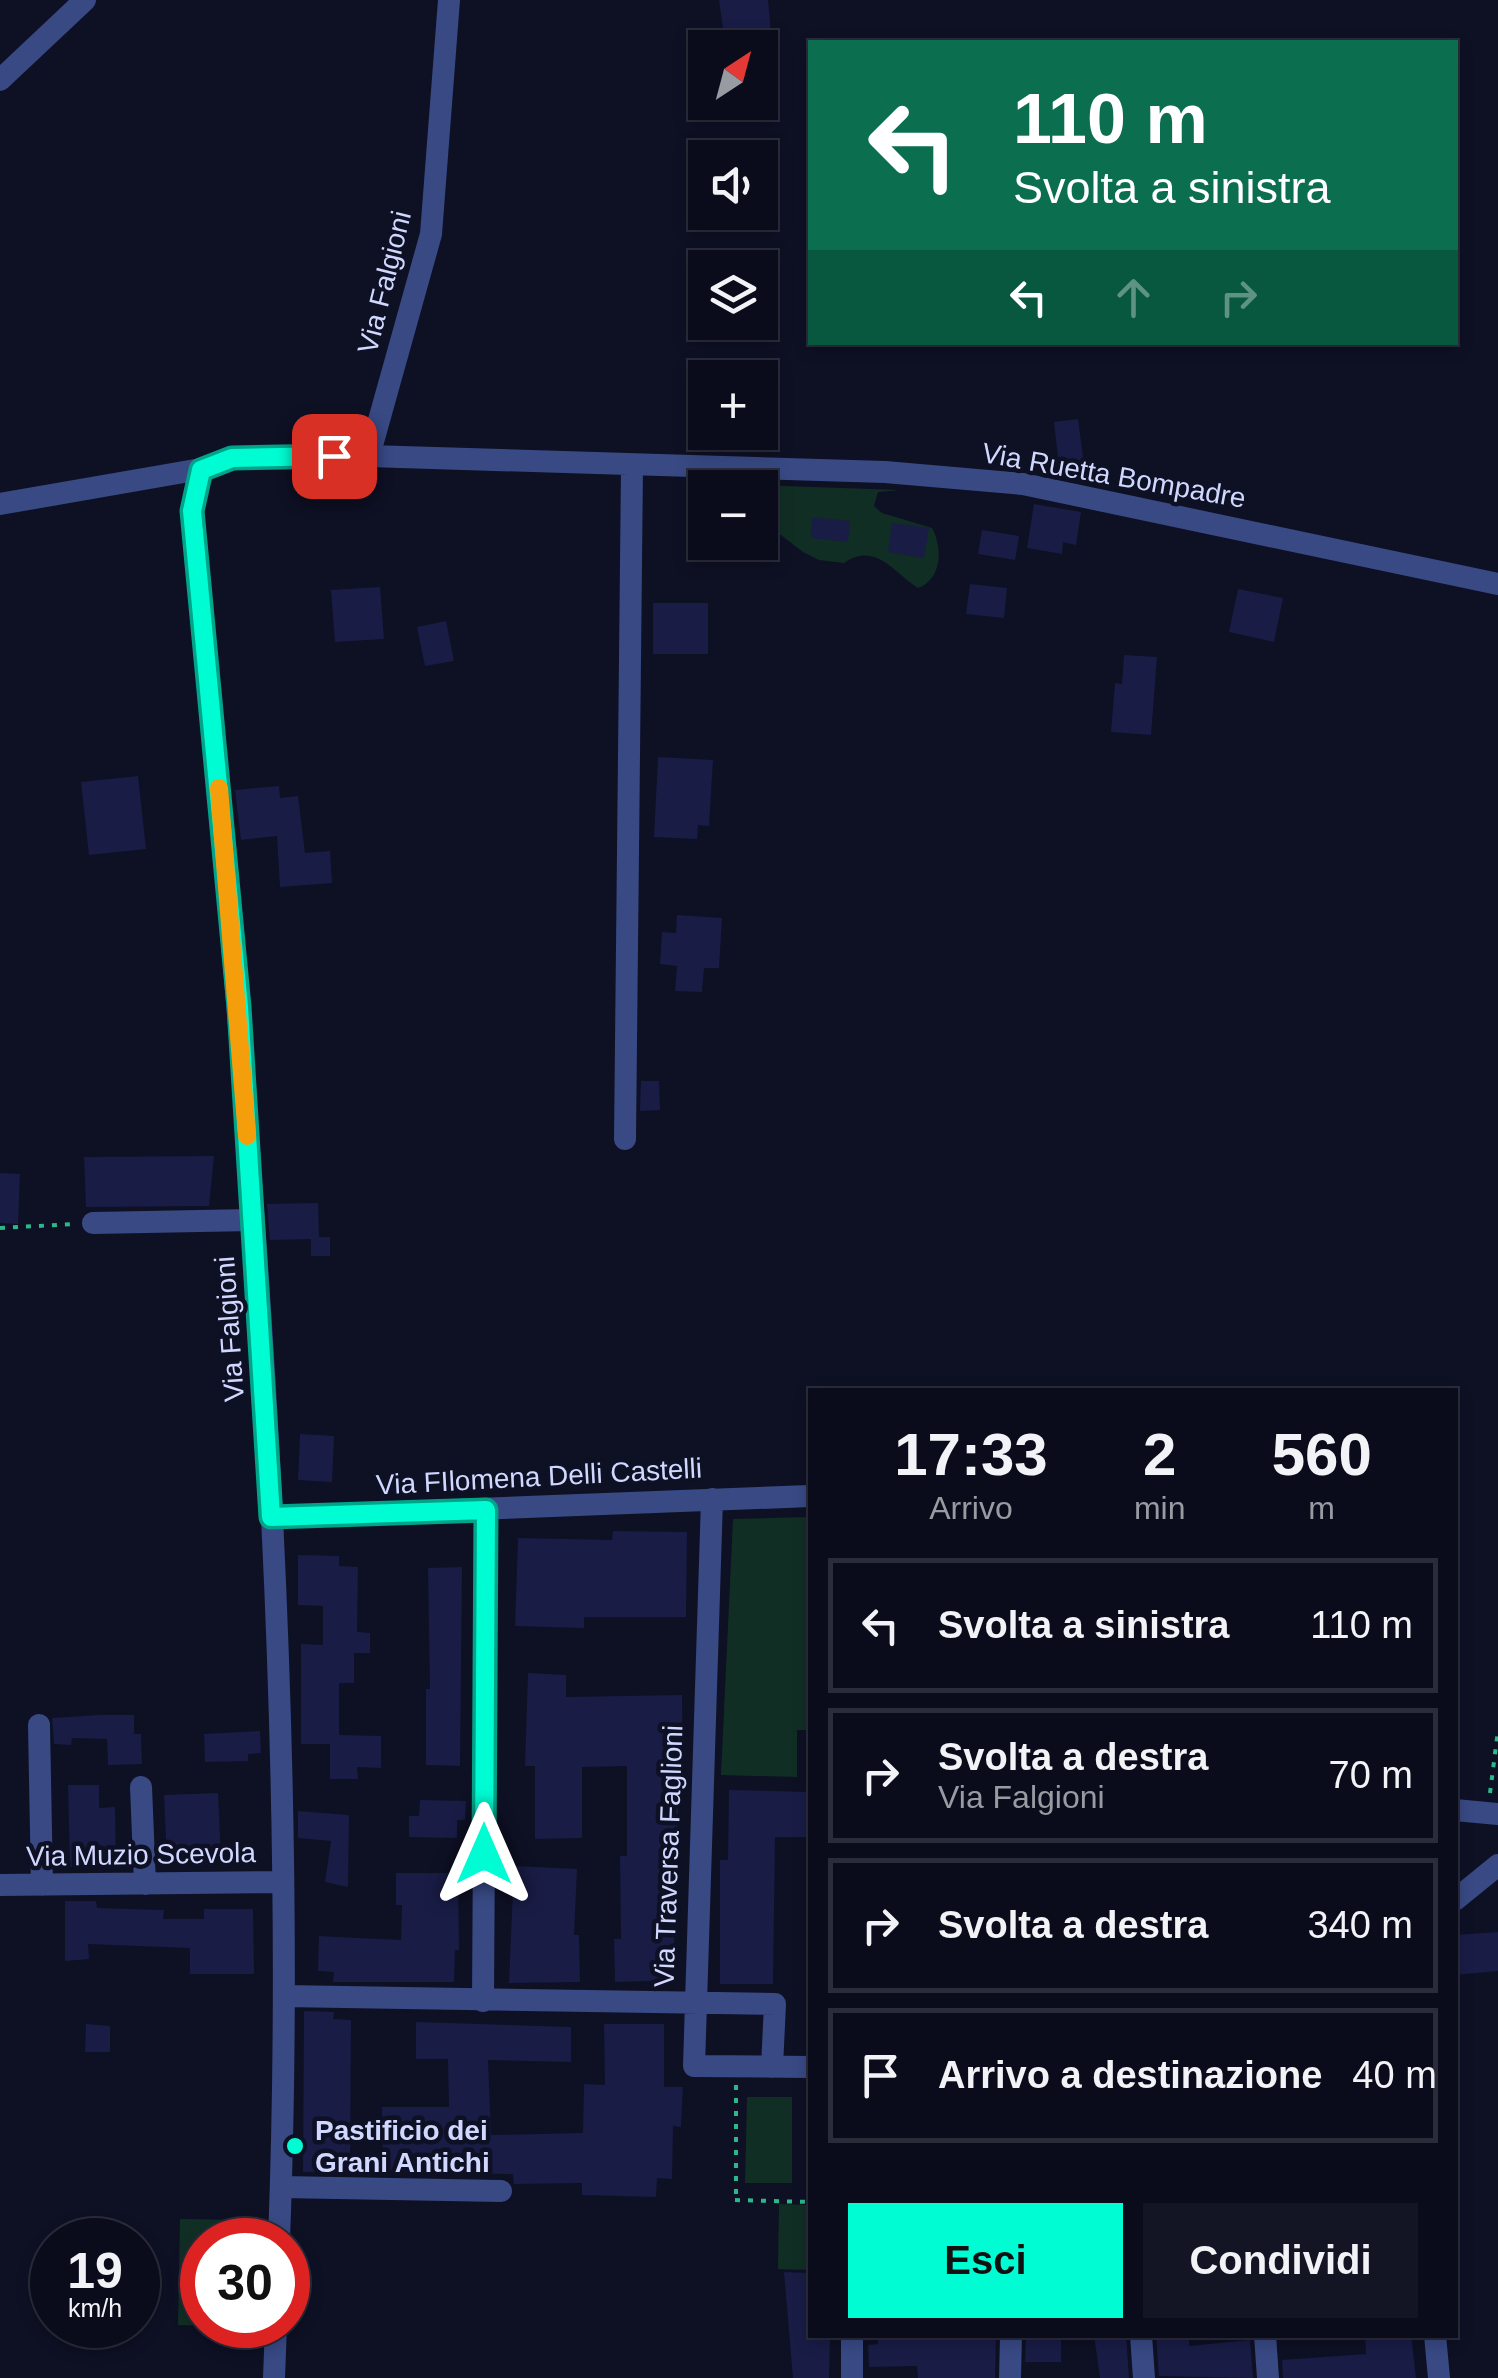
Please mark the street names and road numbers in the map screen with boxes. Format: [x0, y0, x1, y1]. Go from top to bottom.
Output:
street label: Via Falgioni [352, 208, 417, 357]
street label: Via Ruetta Bompadre [980, 437, 1248, 514]
street label: Via Falgioni [209, 1255, 250, 1403]
street label: Via FIlomena Delli Castelli [375, 1452, 703, 1501]
street label: Via Traversa Faglioni [648, 1724, 689, 1988]
street label: Via Muzio Scevola [26, 1837, 257, 1872]

